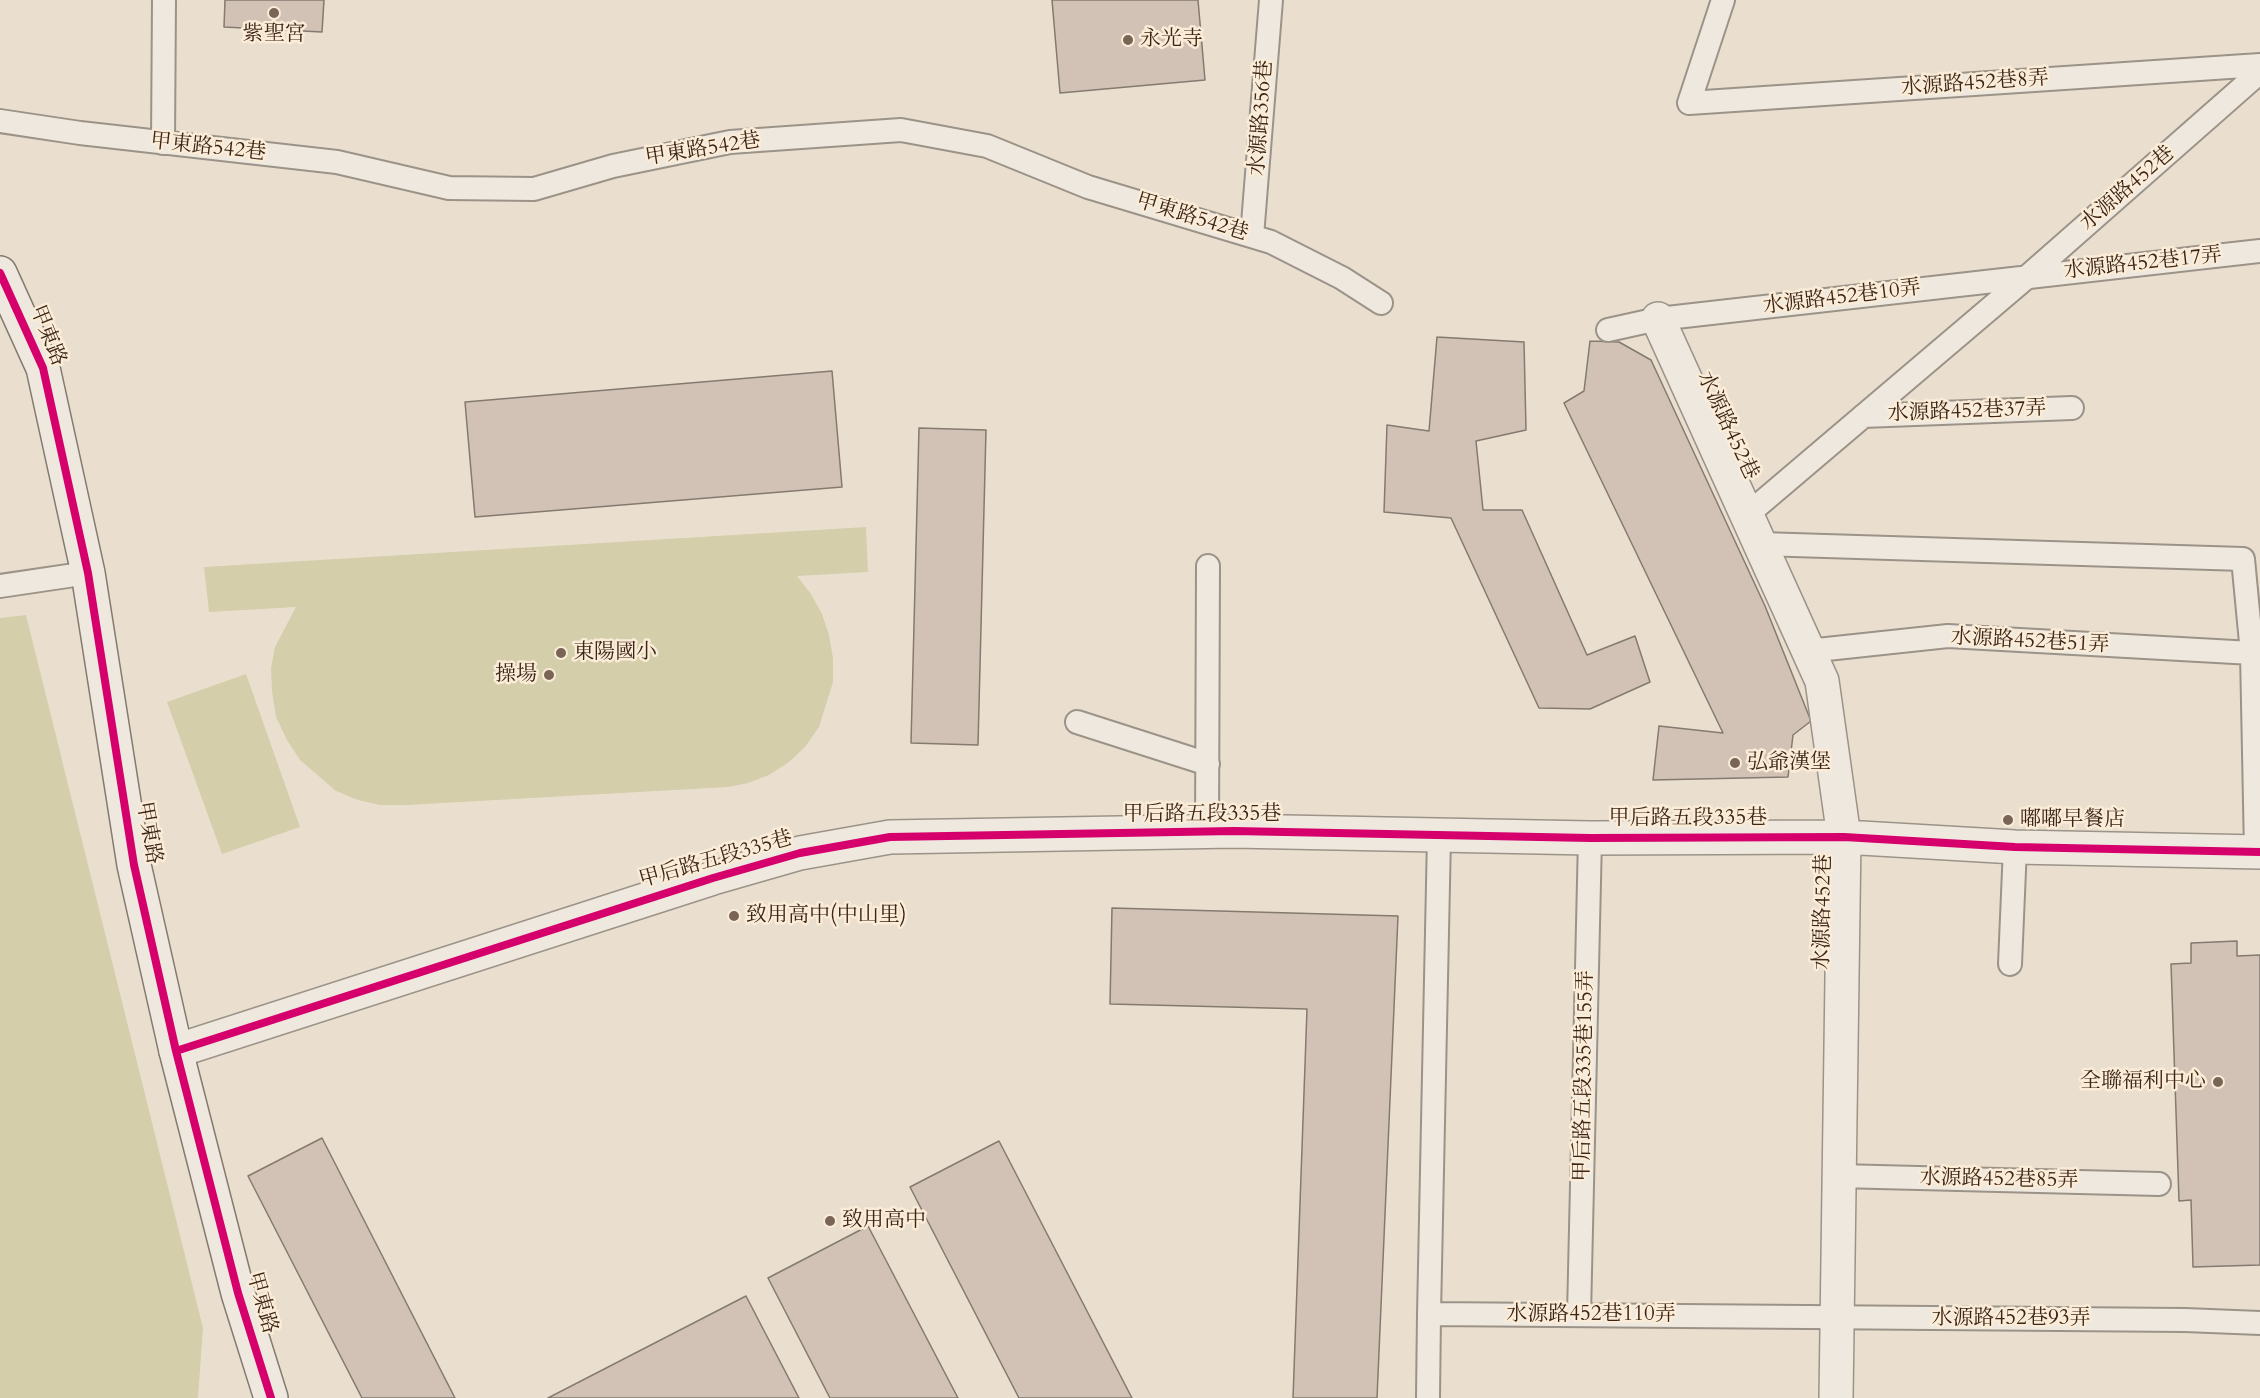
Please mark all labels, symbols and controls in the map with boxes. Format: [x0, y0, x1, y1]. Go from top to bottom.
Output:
marker: 紫聖宮 [267, 6, 281, 20]
place label: 紫聖宮 [243, 22, 305, 48]
place label: 永光寺 [1140, 27, 1203, 53]
marker: 永光寺 [1121, 33, 1135, 47]
street label: 水源路356巷 [1245, 59, 1279, 177]
street label: 水源路452巷8弄 [1900, 66, 2050, 102]
street label: 甲東路542巷 [644, 128, 762, 172]
street label: 甲東路542巷 [149, 129, 267, 167]
street label: 水源路452巷 [2076, 141, 2180, 237]
street label: 甲東路542巷 [1133, 189, 1251, 247]
street label: 水源路452巷17弄 [2063, 243, 2223, 285]
street label: 水源路452巷10弄 [1762, 276, 1922, 320]
street label: 甲東路 [24, 302, 70, 370]
street label: 水源路452巷 [1691, 368, 1763, 484]
street label: 水源路452巷37弄 [1887, 397, 2047, 427]
street label: 水源路452巷51弄 [1950, 625, 2110, 659]
place label: 東陽國小 [573, 640, 657, 666]
marker: 東陽國小 [554, 646, 568, 660]
place label: 操場 [495, 662, 537, 688]
marker: 操場 [542, 668, 556, 682]
place label: 弘爺漢堡 [1747, 750, 1831, 776]
marker: 弘爺漢堡 [1728, 756, 1742, 770]
street label: 甲東路 [130, 800, 166, 866]
street label: 甲后路五段335巷 [1123, 802, 1281, 828]
street label: 甲后路五段335巷 [1609, 806, 1767, 832]
place label: 嘟嘟早餐店 [2020, 807, 2125, 833]
marker: 嘟嘟早餐店 [2001, 813, 2015, 827]
street label: 甲后路五段335巷 [636, 826, 796, 894]
street label: 水源路452巷 [1810, 854, 1838, 970]
place label: 致用高中(中山里) [746, 903, 906, 929]
marker: 致用高中(中山里) [727, 909, 741, 923]
street label: 甲后路五段335巷155弄 [1571, 970, 1599, 1182]
place label: 全聯福利中心 [2080, 1069, 2206, 1095]
marker: 全聯福利中心 [2211, 1075, 2225, 1089]
street label: 水源路452巷85弄 [1919, 1166, 2079, 1194]
place label: 致用高中 [842, 1208, 926, 1234]
marker: 致用高中 [823, 1214, 837, 1228]
street label: 甲東路 [240, 1269, 282, 1337]
street label: 水源路452巷110弄 [1506, 1302, 1676, 1328]
street label: 水源路452巷93弄 [1932, 1306, 2090, 1332]

